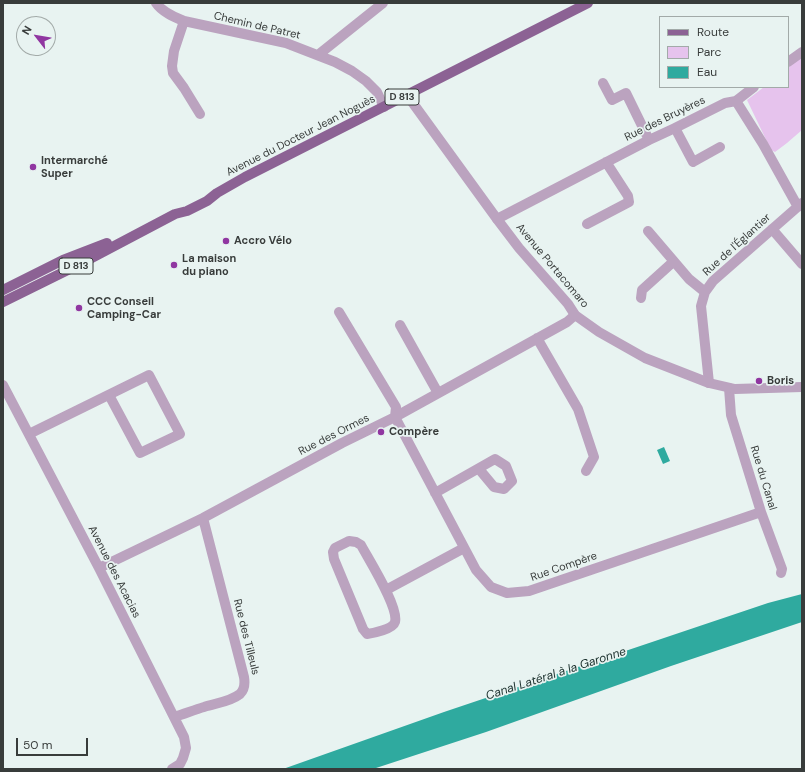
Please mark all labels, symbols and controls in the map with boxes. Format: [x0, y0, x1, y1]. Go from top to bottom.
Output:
street label: Chemin de Patret [212, 10, 302, 42]
north arrow [16, 16, 56, 56]
legend [659, 16, 789, 88]
text: N [19, 23, 35, 37]
text: Route [697, 24, 729, 40]
text: Parc [697, 44, 721, 60]
text: Eau [697, 64, 717, 80]
road number: D 813 [385, 89, 419, 105]
street label: Avenue du Docteur Jean Noguès [224, 93, 378, 179]
street label: Rue des Bruyères [623, 94, 707, 144]
place label: Intermarché Super [41, 154, 108, 180]
marker: Intermarché Super [28, 162, 38, 172]
street label: Rue de l'Églantier [700, 211, 774, 279]
street label: Avenue Portacomaro [513, 221, 591, 311]
place label: Accro Vélo [234, 234, 292, 248]
marker: Accro Vélo [221, 236, 231, 246]
place label: La maison du piano [182, 252, 236, 278]
road number: D 813 [59, 258, 93, 274]
marker: La maison du piano [169, 260, 179, 270]
place label: CCC Conseil Camping-Car [87, 295, 161, 321]
marker: CCC Conseil Camping-Car [74, 303, 84, 313]
place label: Boris [767, 374, 794, 388]
marker: Boris [754, 376, 764, 386]
street label: Rue des Ormes [296, 411, 372, 459]
place label: Compère [389, 425, 439, 439]
marker: Compère [376, 427, 386, 437]
street label: Rue du Canal [747, 444, 779, 512]
street label: Avenue des Acacias [85, 524, 143, 620]
street label: Rue Compère [529, 549, 599, 585]
street label: Rue des Tilleuls [230, 598, 262, 676]
water label: Canal Latéral à la Garonne [484, 644, 628, 704]
scale bar [18, 730, 90, 756]
text: 50 m [23, 737, 52, 753]

